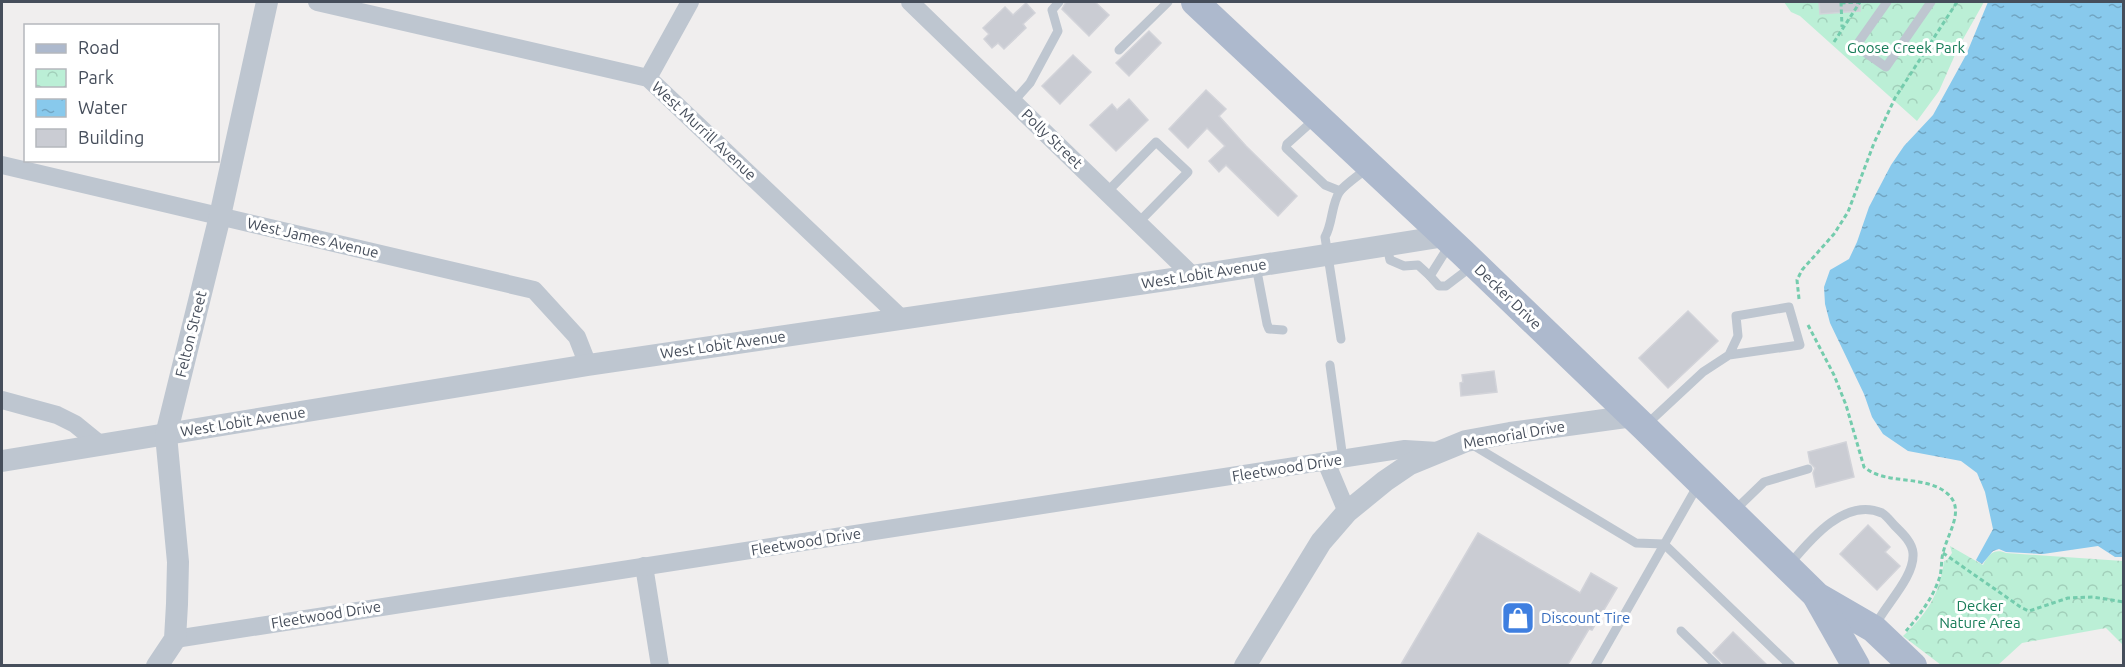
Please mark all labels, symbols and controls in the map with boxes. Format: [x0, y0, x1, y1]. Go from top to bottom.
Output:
legend [24, 24, 219, 162]
text: Road [78, 37, 120, 57]
park label: Goose Creek Park [1847, 39, 1965, 56]
text: Park [78, 67, 114, 87]
street label: West Murrill Avenue [649, 78, 760, 183]
text: Water [78, 97, 128, 117]
street label: Polly Street [1018, 105, 1086, 172]
text: Building [78, 127, 144, 147]
street label: West James Avenue [246, 214, 381, 261]
street label: West Lobit Avenue [1140, 255, 1268, 292]
street label: Decker Drive [1471, 261, 1545, 333]
street label: Felton Street [172, 289, 210, 379]
street label: West Lobit Avenue [659, 327, 787, 362]
street label: West Lobit Avenue [179, 403, 307, 440]
street label: Memorial Drive [1462, 417, 1566, 452]
street label: Fleetwood Drive [1231, 450, 1343, 485]
street label: Fleetwood Drive [750, 524, 862, 559]
street label: Fleetwood Drive [270, 597, 382, 632]
park label: Decker Nature Area [1939, 597, 2021, 631]
shop icon: Discount Tire [1500, 600, 1536, 636]
place label: Discount Tire [1541, 609, 1630, 626]

